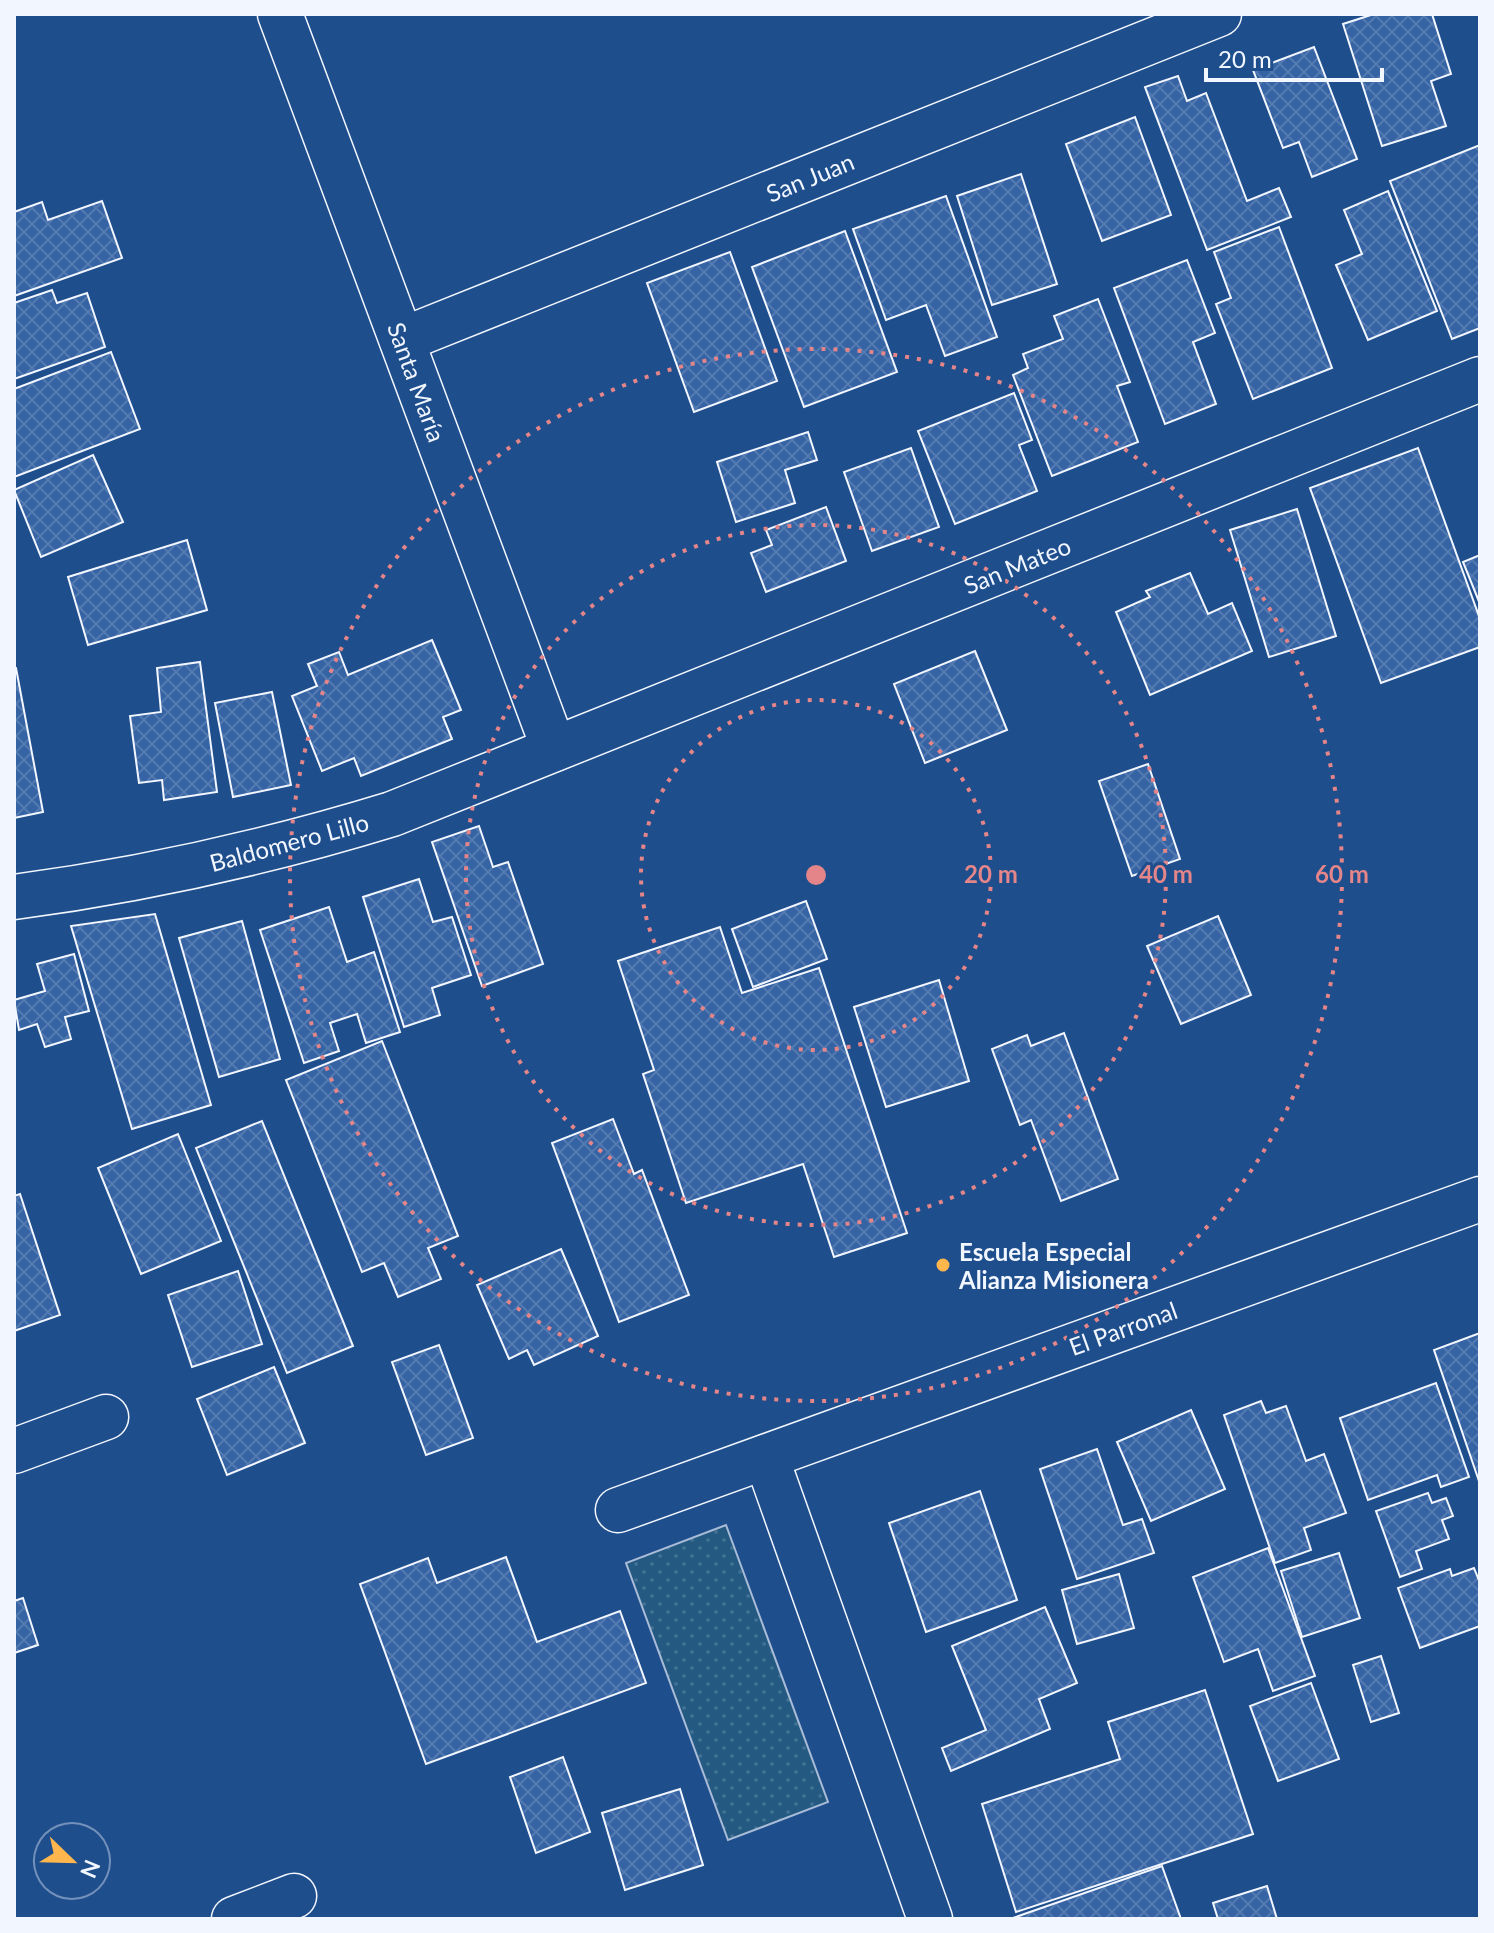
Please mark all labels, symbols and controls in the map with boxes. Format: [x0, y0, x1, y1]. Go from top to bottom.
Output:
scale bar [1206, 32, 1382, 82]
text: 20 m [1218, 44, 1272, 73]
street label: San Juan [762, 146, 858, 208]
street label: Santa María [382, 318, 452, 446]
street label: San Mateo [959, 530, 1075, 600]
street label: Baldomero Lillo [206, 807, 372, 877]
text: 20 m [964, 859, 1018, 888]
text: 40 m [1139, 859, 1193, 888]
text: 60 m [1315, 859, 1369, 888]
centre of rings [802, 861, 830, 889]
place label: Escuela Especial Alianza Misionera [958, 1237, 1149, 1294]
marker: Escuela Especial Alianza Misionera [934, 1256, 952, 1274]
street label: El Parronal [1065, 1295, 1181, 1361]
north arrow [32, 1821, 112, 1901]
text: N [75, 1856, 107, 1882]

